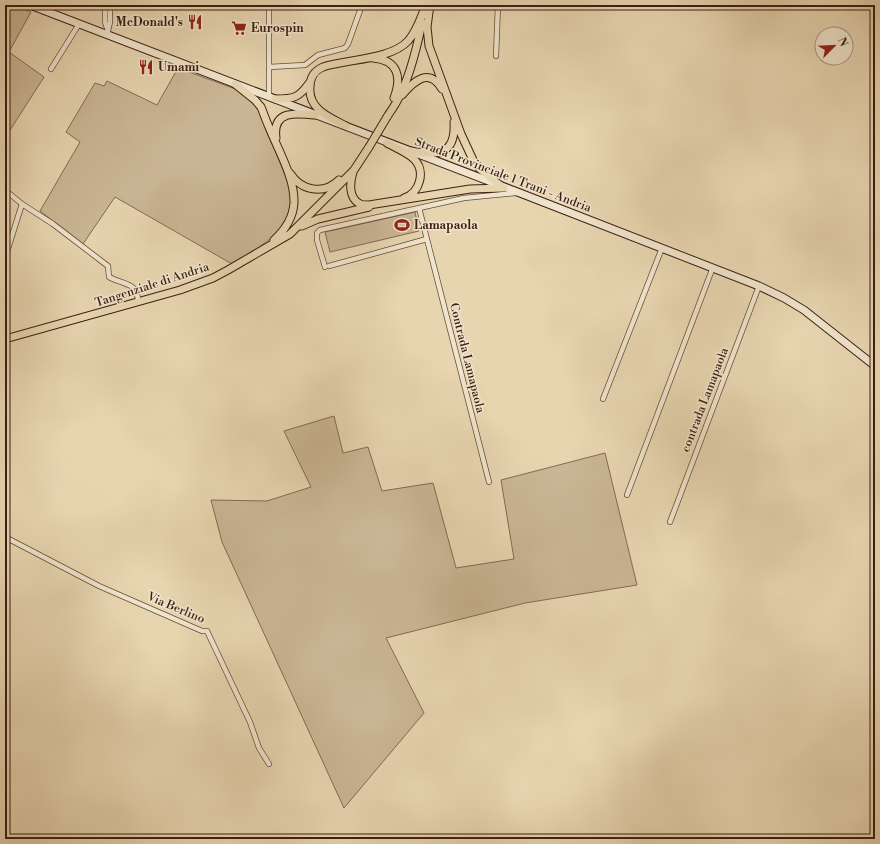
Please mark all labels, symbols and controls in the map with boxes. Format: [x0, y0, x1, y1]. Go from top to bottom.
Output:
restaurant icon: McDonald's [186, 13, 204, 31]
place label: McDonald's [116, 15, 183, 30]
supermarket icon: Eurospin [230, 19, 248, 37]
place label: Eurospin [251, 21, 304, 36]
north arrow [814, 26, 854, 66]
text: N [834, 36, 851, 49]
restaurant icon: Umami [137, 58, 155, 76]
place label: Umami [158, 60, 199, 75]
street label: Strada Provinciale 1 Trani - Andria [413, 134, 594, 216]
sports icon: Lamapaola [393, 216, 411, 234]
place label: Lamapaola [414, 218, 478, 233]
street label: Tangenziale di Andria [93, 259, 212, 311]
street label: Contrada Lamapaola [446, 301, 488, 416]
street label: contrada Lamapaola [678, 345, 732, 454]
street label: Via Berlino [144, 589, 207, 627]

